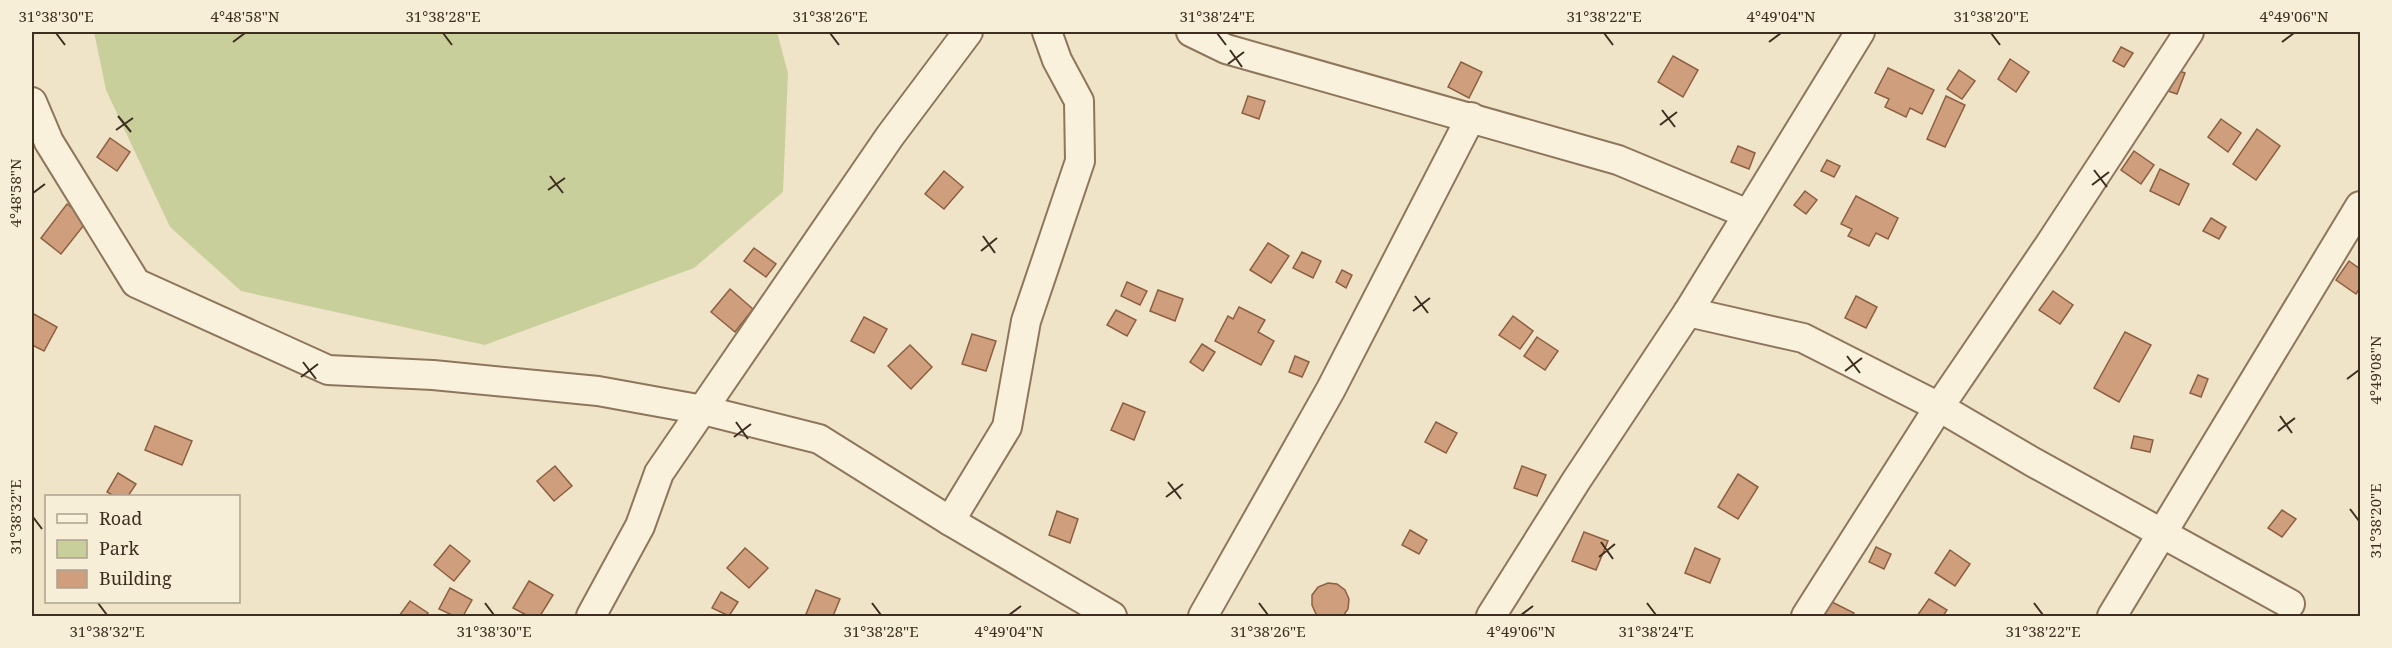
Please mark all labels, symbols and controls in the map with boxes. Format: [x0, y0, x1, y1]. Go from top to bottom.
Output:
text: 31°38'30"E [18, 6, 94, 26]
text: 4°48'58"N [211, 6, 280, 26]
text: 31°38'28"E [405, 6, 481, 26]
text: 31°38'26"E [792, 6, 868, 26]
text: 31°38'24"E [1179, 6, 1255, 26]
text: 31°38'22"E [1566, 6, 1642, 26]
text: 4°49'04"N [1747, 6, 1816, 26]
text: 31°38'20"E [1953, 6, 2029, 26]
text: 4°49'06"N [2260, 6, 2329, 26]
text: 4°48'58"N [5, 158, 25, 227]
text: 4°49'08"N [2365, 335, 2385, 404]
text: 31°38'32"E [5, 479, 25, 555]
text: 31°38'20"E [2365, 483, 2385, 559]
legend [45, 495, 240, 603]
text: Road [99, 506, 142, 530]
text: Park [99, 536, 139, 560]
text: Building [99, 566, 172, 590]
text: 31°38'32"E [69, 621, 145, 641]
text: 31°38'30"E [456, 621, 532, 641]
text: 31°38'28"E [843, 621, 919, 641]
text: 4°49'04"N [975, 621, 1044, 641]
text: 31°38'26"E [1230, 621, 1306, 641]
text: 4°49'06"N [1487, 621, 1556, 641]
text: 31°38'24"E [1618, 621, 1694, 641]
text: 31°38'22"E [2005, 621, 2081, 641]

